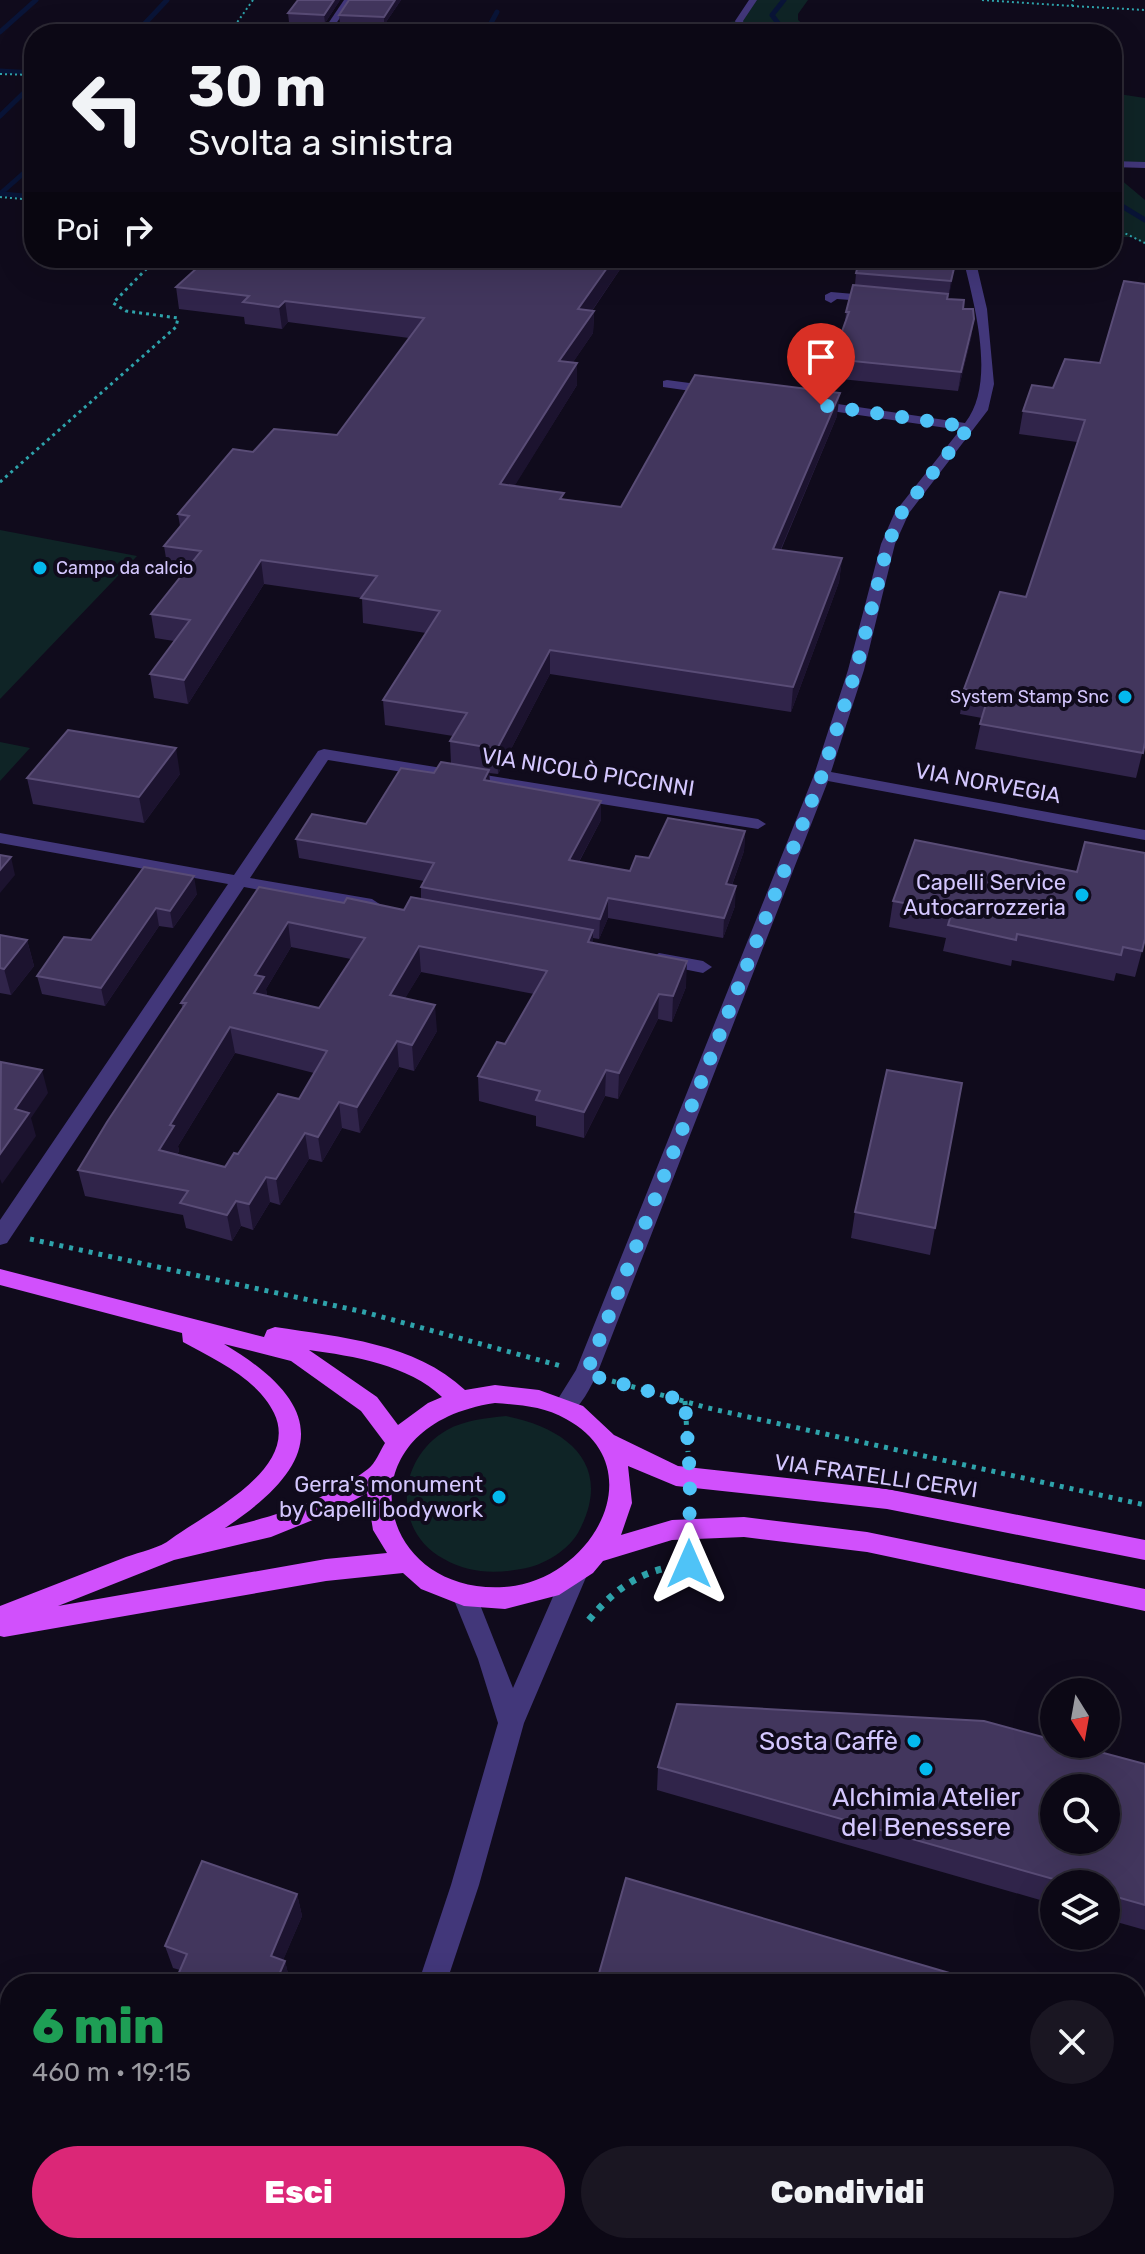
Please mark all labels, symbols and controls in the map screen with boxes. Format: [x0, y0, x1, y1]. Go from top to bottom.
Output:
text: 30 m [188, 54, 326, 120]
icon: left [56, 56, 160, 160]
text: Svolta a sinistra [188, 121, 454, 164]
icon: right [116, 208, 160, 252]
text: Poi [56, 212, 100, 248]
pin [787, 323, 855, 405]
icon: arrive [799, 335, 843, 379]
place label: Campo da calcio [56, 557, 193, 579]
marker: Campo da calcio [31, 559, 49, 577]
place label: System Stamp Snc [950, 686, 1109, 708]
marker: System Stamp Snc [1116, 688, 1134, 706]
street label: VIA NICOLÒ PICCINNI [480, 742, 696, 802]
street label: VIA NORVEGIA [913, 757, 1063, 809]
place label: Capelli Service Autocarrozzeria [903, 869, 1066, 921]
marker: Capelli Service Autocarrozzeria [1073, 886, 1091, 904]
street label: VIA FRATELLI CERVI [773, 1448, 979, 1504]
place label: Gerra's monument by Capelli bodywork [279, 1471, 484, 1523]
marker: Gerra's monument by Capelli bodywork [490, 1488, 508, 1506]
position arrow [647, 1522, 731, 1606]
north arrow [1040, 1678, 1120, 1758]
map controls [1040, 1678, 1120, 1950]
place label: Sosta Caffè [759, 1726, 898, 1757]
marker: Sosta Caffè [905, 1732, 923, 1750]
marker: Alchimia Atelier del Benessere [917, 1760, 935, 1778]
button: search [1040, 1774, 1120, 1854]
place label: Alchimia Atelier del Benessere [832, 1782, 1020, 1843]
button: layers [1040, 1870, 1120, 1950]
text: 6 min [32, 1998, 164, 2055]
button: close [1030, 2000, 1114, 2084]
text: 460 m · 19:15 [32, 2057, 191, 2088]
button: Esci [32, 2146, 565, 2238]
button: Condividi [581, 2146, 1114, 2238]

